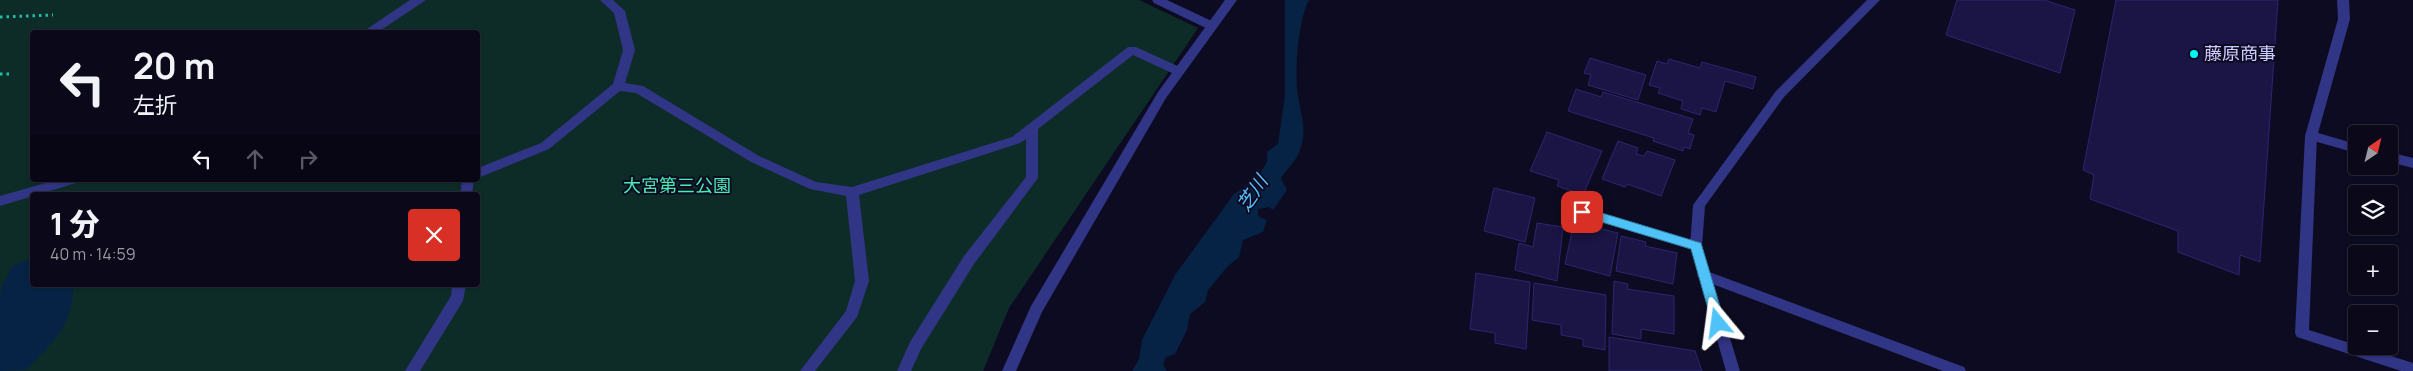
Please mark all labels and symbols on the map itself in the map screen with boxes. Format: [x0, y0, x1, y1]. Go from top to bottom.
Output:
place label: 藤原商事 [2204, 41, 2276, 65]
marker: 藤原商事 [2188, 48, 2200, 60]
north arrow [2348, 125, 2398, 175]
water label: 芝川 [1231, 168, 1275, 216]
park label: 大宮第三公園 [623, 173, 731, 197]
pin [1561, 191, 1603, 233]
position arrow [1691, 296, 1743, 348]

